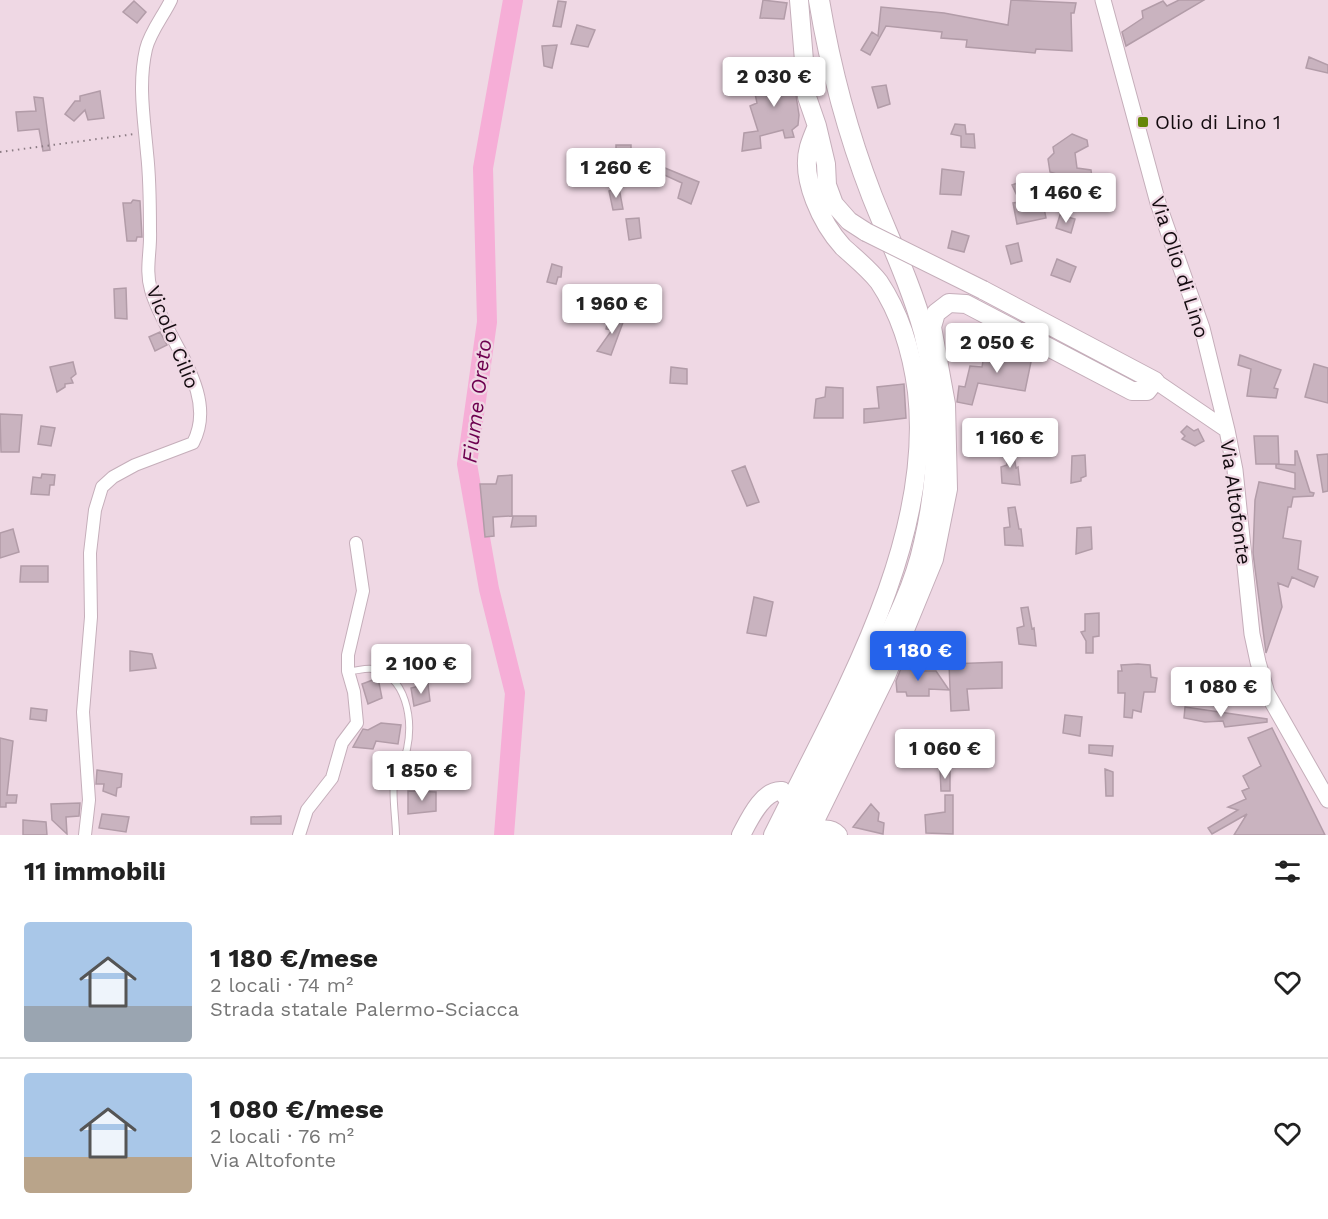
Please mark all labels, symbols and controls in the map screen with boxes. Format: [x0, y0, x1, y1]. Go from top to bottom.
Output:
pin: 2 030 € [719, 57, 829, 108]
text: 2 030 € [737, 64, 811, 88]
place label: Olio di Lino 1 [1155, 110, 1281, 134]
marker: Olio di Lino 1 [1136, 115, 1150, 129]
pin: 1 260 € [561, 148, 671, 199]
text: 1 260 € [580, 155, 652, 179]
pin: 1 460 € [1011, 173, 1121, 224]
text: 1 460 € [1030, 180, 1102, 204]
street label: Via Olio di Lino [1146, 193, 1214, 341]
street label: Vicolo Cilio [141, 282, 205, 392]
pin: 1 960 € [557, 284, 667, 335]
text: 1 960 € [576, 291, 648, 315]
pin: 2 050 € [942, 323, 1052, 374]
text: 2 050 € [960, 330, 1034, 354]
water label: Fiume Oreto [457, 338, 497, 464]
pin: 1 160 € [955, 418, 1065, 469]
text: 1 160 € [976, 425, 1044, 449]
street label: Via Altofonte [1215, 438, 1257, 566]
pin: 1 180 € [863, 631, 973, 682]
text: 1 180 € [884, 638, 952, 662]
pin: 2 100 € [366, 644, 476, 695]
text: 2 100 € [385, 651, 457, 675]
pin: 1 080 € [1166, 667, 1276, 718]
text: 1 080 € [1185, 674, 1257, 698]
pin: 1 060 € [890, 729, 1000, 780]
text: 1 060 € [909, 736, 981, 760]
pin: 1 850 € [367, 751, 477, 802]
text: 1 850 € [386, 758, 458, 782]
icon: filters [1271, 855, 1304, 888]
text: 11 immobili [24, 856, 166, 886]
text: 1 180 €/mese [210, 943, 378, 973]
icon: home [72, 946, 144, 1018]
icon: heart [1271, 966, 1304, 999]
text: 2 locali · 74 m² [210, 973, 353, 997]
text: Strada statale Palermo-Sciacca [210, 997, 519, 1021]
text: 1 080 €/mese [210, 1094, 384, 1124]
icon: home [72, 1097, 144, 1169]
icon: heart [1271, 1117, 1304, 1150]
text: 2 locali · 76 m² [210, 1124, 354, 1148]
text: Via Altofonte [210, 1148, 336, 1172]

